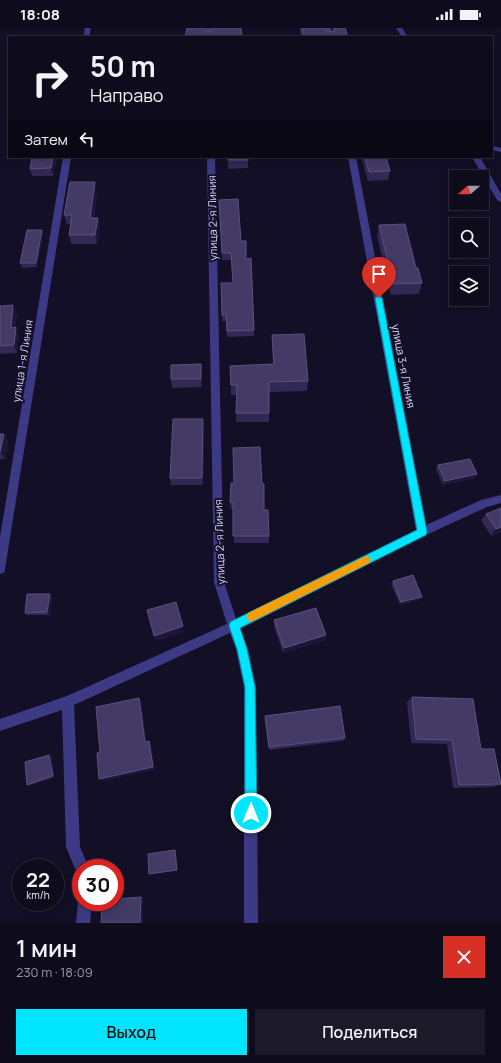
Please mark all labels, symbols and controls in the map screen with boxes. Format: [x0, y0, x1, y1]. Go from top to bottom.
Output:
text: 18:08 [20, 4, 60, 25]
text: 50 m [90, 47, 156, 85]
icon: right [24, 52, 76, 104]
text: Направо [90, 83, 164, 107]
icon: left [76, 128, 98, 150]
text: Затем [24, 129, 68, 150]
north arrow [449, 170, 489, 210]
map controls [449, 170, 489, 306]
street label: улица 2-я Линия [204, 175, 220, 261]
button: search [449, 218, 489, 258]
pin [362, 257, 396, 298]
icon: arrive [368, 263, 390, 285]
button: layers [449, 266, 489, 306]
street label: улица 1-я Линия [8, 319, 36, 403]
street label: улица 3-я Линия [389, 323, 419, 409]
street label: улица 2-я Линия [210, 499, 228, 585]
position arrow [230, 792, 272, 834]
speed limit sign: 30 [72, 859, 124, 911]
text: 22 [26, 866, 50, 893]
text: km/h [26, 888, 50, 902]
text: 1 мин [16, 931, 77, 964]
button: close [443, 936, 485, 978]
text: 230 m · 18:09 [16, 963, 93, 981]
button: Выход [16, 1009, 247, 1055]
button: Поделиться [255, 1009, 485, 1055]

